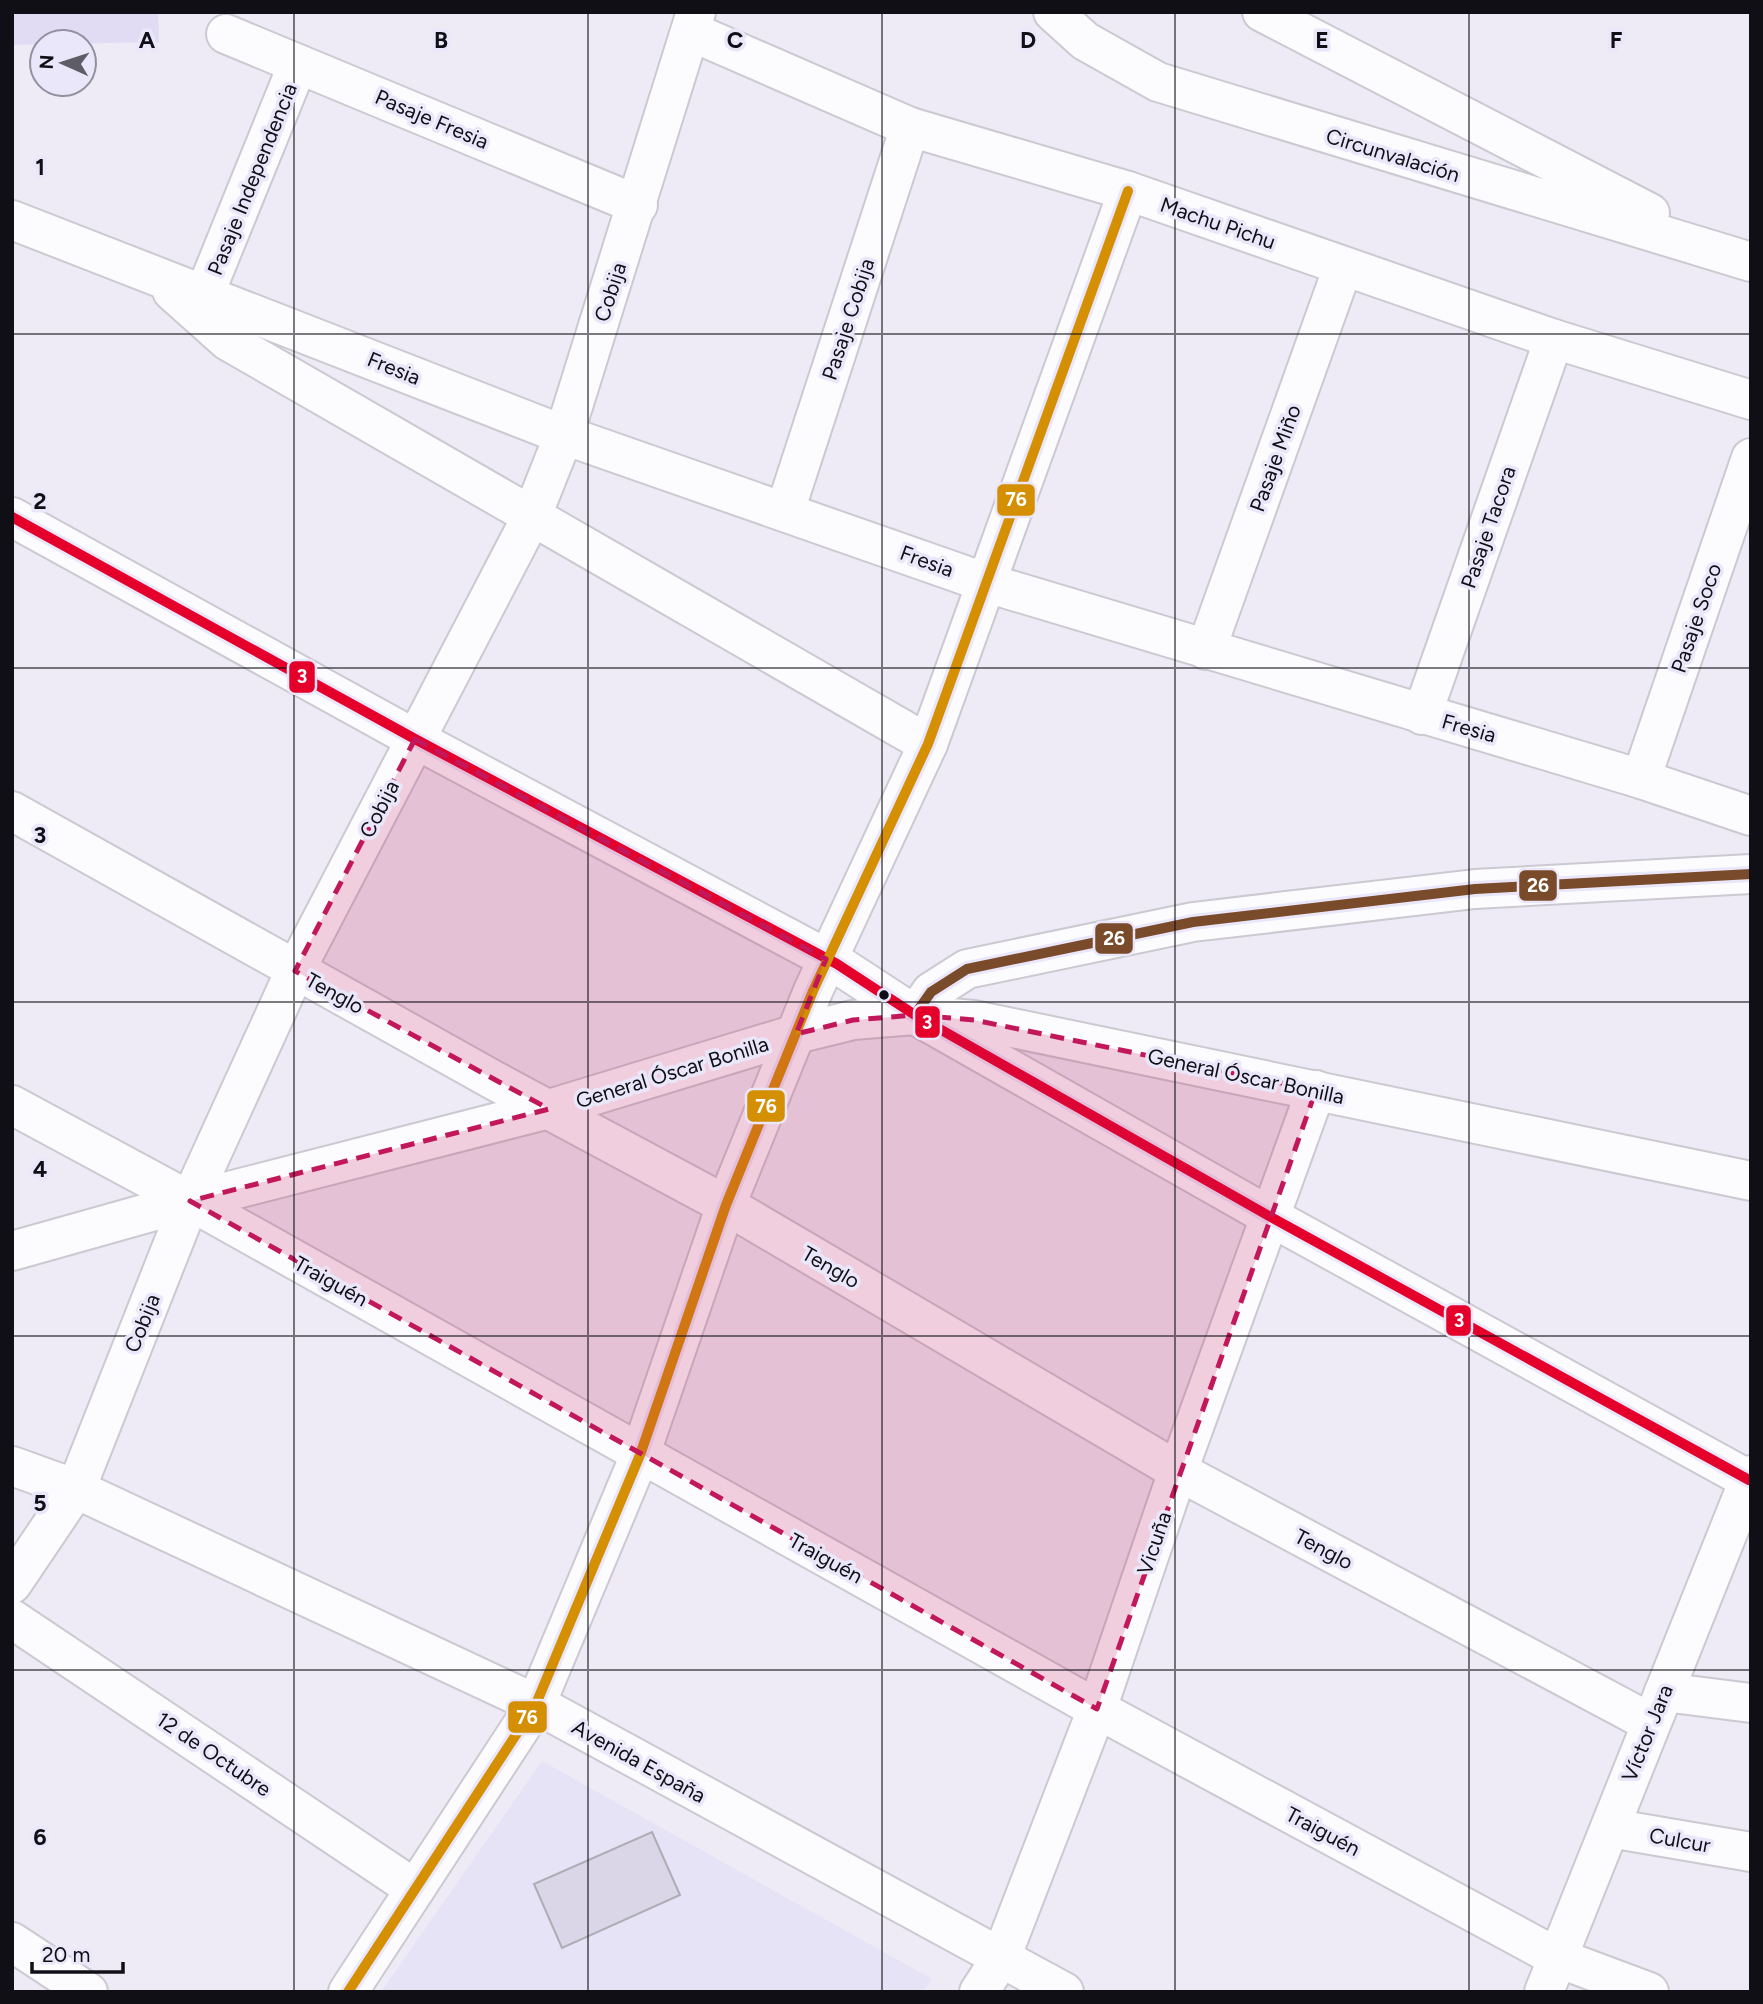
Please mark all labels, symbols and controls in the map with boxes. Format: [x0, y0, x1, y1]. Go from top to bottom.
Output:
text: A [139, 26, 156, 54]
text: B [434, 26, 448, 54]
text: C [727, 26, 744, 54]
text: D [1020, 26, 1036, 54]
text: E [1315, 26, 1329, 54]
text: F [1610, 26, 1623, 54]
north arrow [28, 28, 98, 98]
text: N [35, 54, 58, 70]
street label: Pasaje Independencia [202, 79, 302, 279]
street label: Pasaje Fresia [372, 84, 492, 154]
street label: Circunvalación [1323, 123, 1463, 187]
text: 1 [35, 153, 45, 181]
street label: Machu Pichu [1157, 192, 1279, 254]
street label: Pasaje Cobija [817, 255, 879, 383]
street label: Cobija [589, 259, 631, 325]
street label: Fresia [364, 346, 424, 390]
street label: Pasaje Miño [1244, 401, 1306, 515]
street label: Pasaje Tacora [1455, 463, 1521, 591]
line badge: 76 [996, 483, 1036, 517]
text: 2 [33, 487, 47, 515]
text: 76 [1005, 488, 1027, 511]
street label: Fresia [897, 540, 957, 582]
street label: Pasaje Soco [1666, 560, 1726, 676]
line badge: 3 [288, 660, 316, 694]
text: 3 [297, 665, 307, 688]
street label: Fresia [1439, 708, 1499, 748]
street label: Cobija [354, 776, 404, 842]
text: 3 [34, 821, 46, 849]
line badge: 26 [1518, 869, 1558, 902]
text: 26 [1527, 874, 1549, 897]
line badge: 26 [1094, 922, 1134, 955]
text: 26 [1103, 927, 1125, 950]
street label: Tenglo [302, 967, 368, 1019]
unlabelled marker [877, 988, 891, 1002]
line badge: 3 [914, 1005, 941, 1039]
text: 3 [922, 1011, 932, 1034]
street label: General Óscar Bonilla [573, 1031, 771, 1113]
street label: General Óscar Bonilla [1145, 1043, 1347, 1109]
line badge: 76 [746, 1089, 786, 1123]
text: 76 [755, 1095, 777, 1118]
text: 4 [33, 1155, 47, 1183]
street label: Tenglo [798, 1241, 864, 1293]
street label: Traiguén [290, 1251, 372, 1311]
street label: Cobija [119, 1290, 165, 1356]
line badge: 3 [1445, 1304, 1472, 1337]
text: 3 [1454, 1309, 1464, 1332]
text: 5 [33, 1489, 47, 1517]
street label: Vicuña [1132, 1508, 1176, 1578]
street label: Tenglo [1290, 1523, 1358, 1575]
street label: Traiguén [785, 1528, 867, 1588]
street label: Víctor Jara [1616, 1681, 1678, 1785]
line badge: 76 [507, 1700, 548, 1734]
text: 76 [516, 1706, 538, 1729]
street label: 12 de Octubre [152, 1707, 276, 1801]
street label: Avenida España [568, 1714, 710, 1808]
street label: Traiguén [1282, 1801, 1364, 1861]
street label: Culcur [1647, 1822, 1713, 1858]
text: 6 [33, 1823, 47, 1851]
scale bar [32, 1930, 122, 1974]
text: 20 m [42, 1942, 90, 1967]

